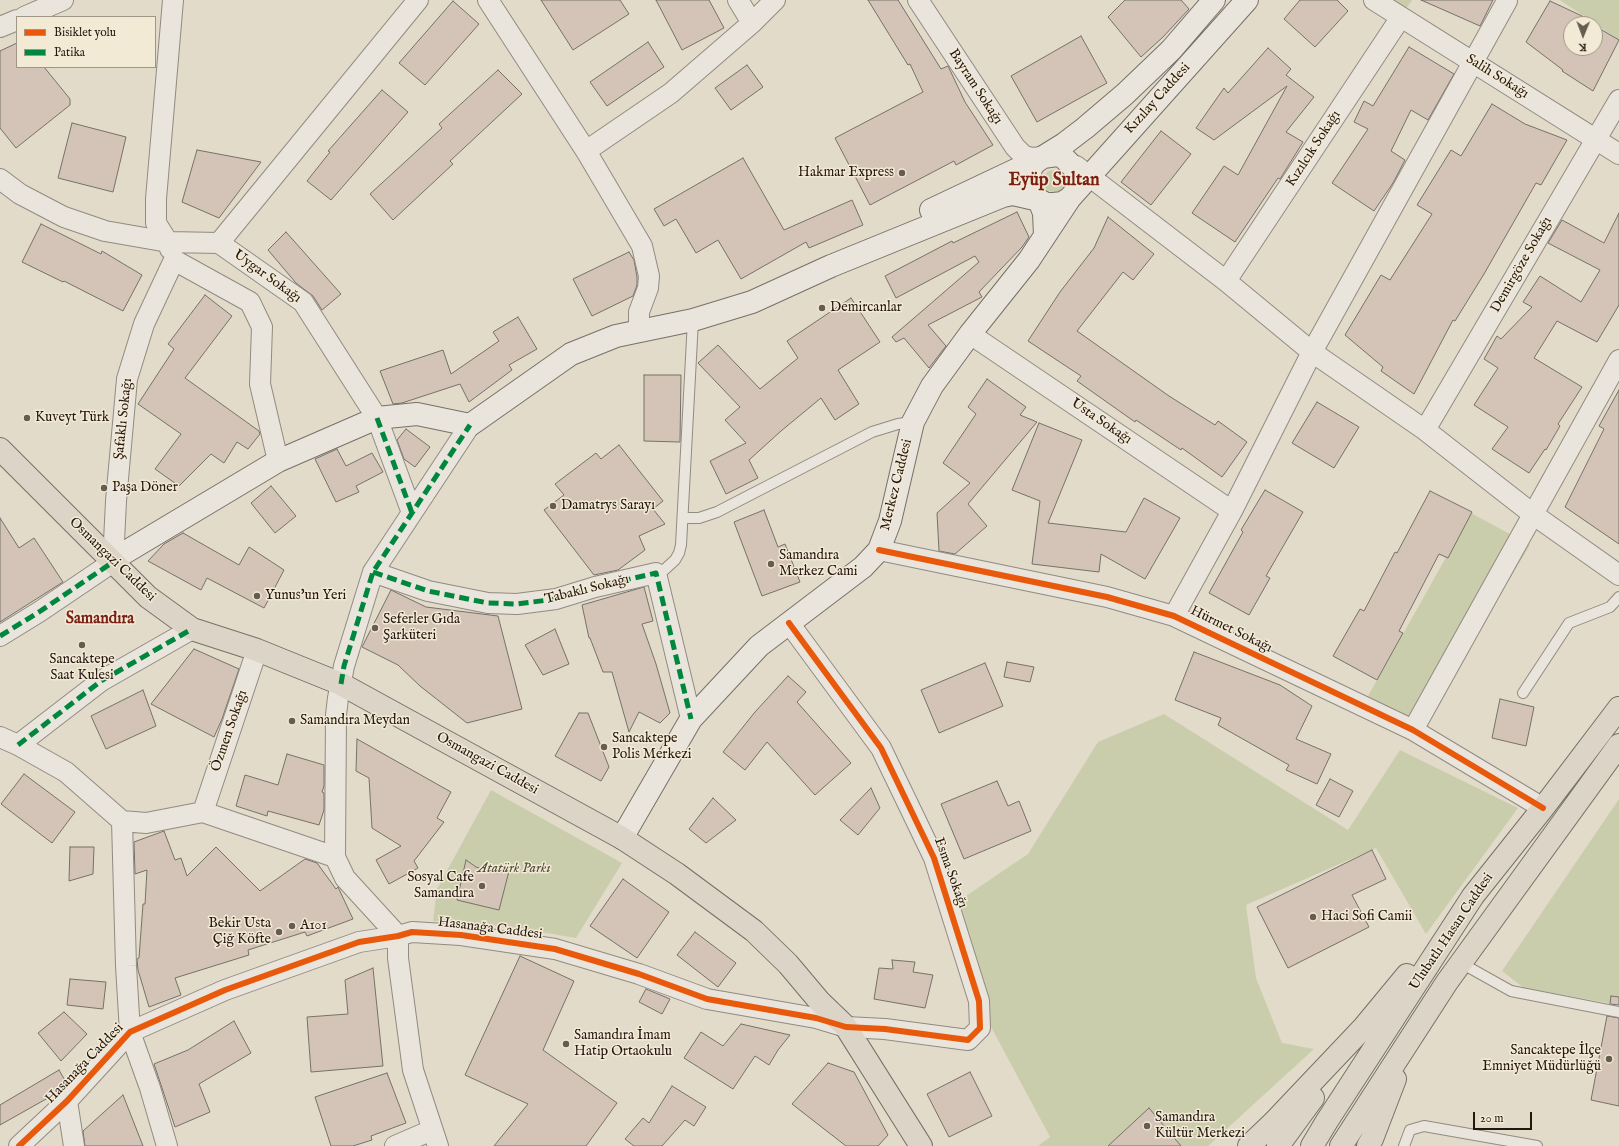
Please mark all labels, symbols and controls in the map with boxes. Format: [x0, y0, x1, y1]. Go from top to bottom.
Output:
legend [16, 16, 156, 68]
north arrow [1563, 16, 1603, 56]
text: Bisiklet yolu [54, 25, 116, 40]
text: K [1579, 40, 1587, 54]
text: Patika [54, 45, 85, 60]
street label: Bayram Sokağı [944, 46, 1006, 128]
street label: Salih Sokağı [1463, 51, 1531, 103]
street label: Kızılay Caddesi [1122, 60, 1194, 138]
street label: Kızılcık Sokağı [1283, 108, 1345, 190]
place label: Hakmar Express [798, 165, 894, 181]
marker: Hakmar Express [897, 168, 907, 178]
district label: Eyüp Sultan [1008, 170, 1100, 192]
street label: Demirgöze Sokağı [1488, 214, 1556, 316]
street label: Uygar Sokağı [230, 247, 304, 307]
place label: Demircanlar [830, 300, 902, 316]
marker: Demircanlar [817, 303, 827, 313]
street label: Şafaklı Sokağı [111, 377, 137, 461]
street label: Usta Sokağı [1067, 395, 1135, 449]
place label: Kuveyt Türk [35, 410, 109, 426]
marker: Kuveyt Türk [22, 413, 32, 423]
street label: Merkez Caddesi [877, 437, 917, 533]
place label: Paşa Döner [112, 480, 178, 496]
marker: Paşa Döner [99, 483, 109, 493]
place label: Damatrys Sarayı [561, 498, 655, 514]
marker: Damatrys Sarayı [548, 501, 558, 511]
street label: Osmangazi Caddesi [65, 514, 159, 606]
place label: Samandıra Merkez Cami [779, 548, 858, 580]
marker: Samandıra Merkez Cami [766, 559, 776, 569]
street label: Tabaklı Sokağı [543, 571, 631, 609]
place label: Yunus'un Yeri [265, 588, 346, 604]
marker: Yunus'un Yeri [252, 591, 262, 601]
street label: Hürmet Sokağı [1187, 603, 1275, 657]
district label: Samandıra [66, 610, 134, 630]
place label: Seferler Gıda Şarküteri [383, 612, 460, 644]
marker: Seferler Gıda Şarküteri [370, 623, 380, 633]
marker: Sancaktepe Saat Kulesi [77, 640, 87, 650]
place label: Sancaktepe Saat Kulesi [49, 652, 115, 684]
street label: Özmen Sokağı [208, 688, 252, 774]
place label: Samandıra Meydan [300, 713, 410, 729]
marker: Samandıra Meydan [287, 716, 297, 726]
street label: Osmangazi Caddesi [433, 729, 541, 799]
place label: Sancaktepe Polis Merkezi [612, 731, 691, 764]
marker: Sancaktepe Polis Merkezi [599, 742, 609, 752]
street label: Esma Sokağı [929, 835, 971, 911]
park label: Atatürk Parkı [478, 861, 550, 877]
place label: Sosyal Cafe Samandıra [407, 870, 474, 902]
street label: Ulubatlı Hasan Caddesi [1407, 870, 1497, 994]
marker: Sosyal Cafe Samandıra [477, 881, 487, 891]
place label: Haci Sofi Camii [1321, 909, 1412, 925]
marker: Haci Sofi Camii [1308, 912, 1318, 922]
street label: Hasanağa Caddesi [437, 914, 543, 944]
place label: Bekir Usta Çiğ Köfte [209, 916, 271, 948]
place label: A101 [300, 918, 327, 934]
marker: A101 [287, 921, 297, 931]
marker: Bekir Usta Çiğ Köfte [274, 927, 284, 937]
street label: Hasanağa Caddesi [42, 1020, 128, 1108]
place label: Samandıra İmam Hatip Ortaokulu [574, 1028, 672, 1060]
marker: Samandıra İmam Hatip Ortaokulu [561, 1039, 571, 1049]
place label: Sancaktepe İlçe Emniyet Müdürlüğü [1482, 1043, 1601, 1076]
marker: Sancaktepe İlçe Emniyet Müdürlüğü [1604, 1054, 1614, 1064]
scale bar [1475, 1104, 1534, 1130]
place label: Samandıra Kültür Merkezi [1155, 1110, 1245, 1142]
text: 20 m [1480, 1111, 1503, 1126]
marker: Samandıra Kültür Merkezi [1142, 1121, 1152, 1131]

